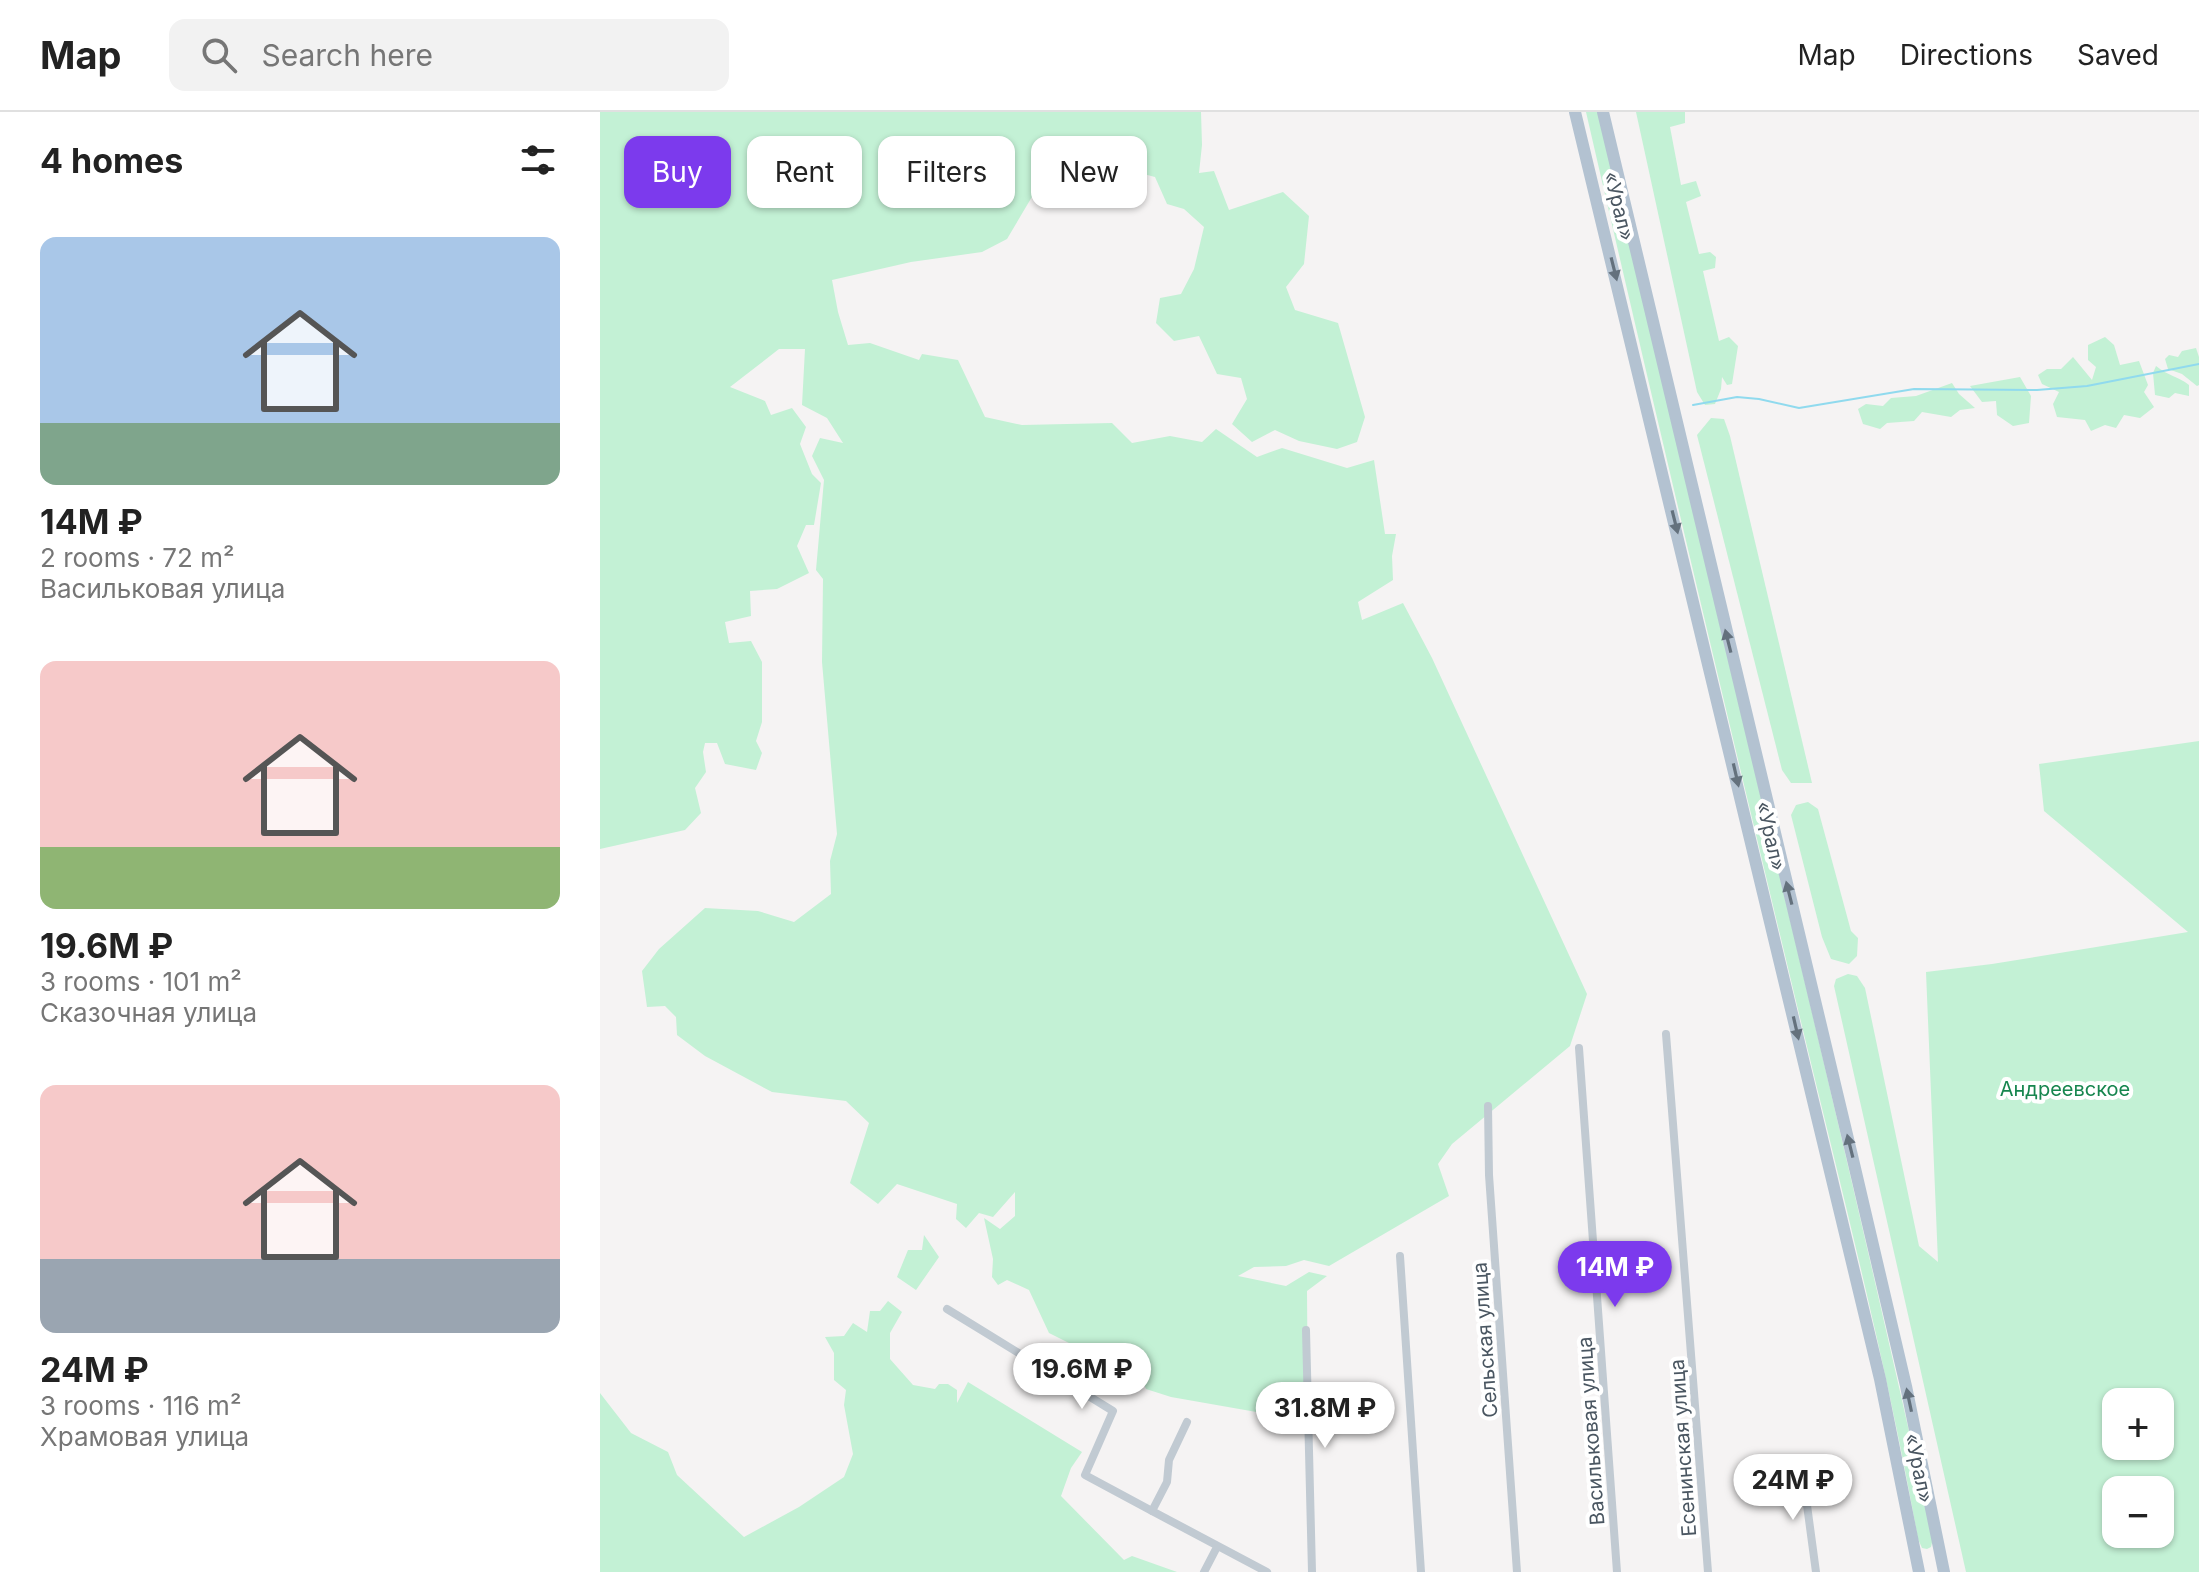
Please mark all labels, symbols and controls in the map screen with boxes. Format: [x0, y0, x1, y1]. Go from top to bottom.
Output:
search box [169, 19, 729, 91]
text: Map [40, 32, 121, 78]
icon: search [197, 33, 241, 77]
text: Search here [261, 37, 433, 73]
text: Map [1797, 38, 1856, 72]
text: Directions [1900, 38, 2033, 72]
text: Saved [2077, 38, 2159, 72]
chip: Buy [624, 136, 731, 208]
chip: Rent [747, 136, 862, 208]
chip: Filters [878, 136, 1015, 208]
chip: New [1031, 136, 1147, 208]
icon: filters [516, 138, 560, 182]
text: 4 homes [40, 140, 183, 181]
street label: «Урал» [1599, 169, 1639, 243]
one-way arrow [1608, 257, 1620, 282]
icon: home [228, 289, 372, 433]
text: 14M ₽ [40, 501, 143, 542]
one-way arrow [1669, 510, 1682, 535]
text: 2 rooms · 72 m² [40, 542, 234, 573]
text: Васильковая улица [40, 573, 285, 604]
one-way arrow [1721, 628, 1734, 653]
icon: home [228, 713, 372, 857]
one-way arrow [1730, 762, 1743, 787]
street label: «Урал» [1751, 799, 1791, 873]
one-way arrow [1782, 881, 1795, 906]
text: 19.6M ₽ [40, 925, 173, 966]
text: 3 rooms · 101 m² [40, 966, 242, 997]
text: Сказочная улица [40, 997, 257, 1028]
one-way arrow [1790, 1015, 1803, 1040]
park label: Андреевское [2000, 1077, 2130, 1101]
one-way arrow [1843, 1134, 1856, 1159]
icon: home [228, 1137, 372, 1281]
pin: 14M ₽ [1559, 1241, 1671, 1309]
text: 14M ₽ [1576, 1251, 1654, 1282]
street label: Сельская улица [1468, 1261, 1502, 1419]
street label: Васильковая улица [1572, 1336, 1610, 1526]
pin: 19.6M ₽ [1008, 1343, 1156, 1411]
text: 24M ₽ [40, 1349, 149, 1390]
text: 19.6M ₽ [1031, 1353, 1133, 1384]
street label: Есенинская улица [1665, 1359, 1701, 1537]
pin: 31.8M ₽ [1251, 1382, 1399, 1450]
one-way arrow [1902, 1387, 1914, 1412]
map controls [2102, 1388, 2174, 1548]
button: + [2102, 1388, 2174, 1460]
text: 3 rooms · 116 m² [40, 1390, 241, 1421]
text: 31.8M ₽ [1274, 1392, 1376, 1423]
text: Храмовая улица [40, 1421, 249, 1452]
street label: «Урал» [1900, 1431, 1938, 1505]
pin: 24M ₽ [1737, 1454, 1849, 1522]
text: 24M ₽ [1751, 1464, 1835, 1495]
button: − [2102, 1476, 2174, 1548]

